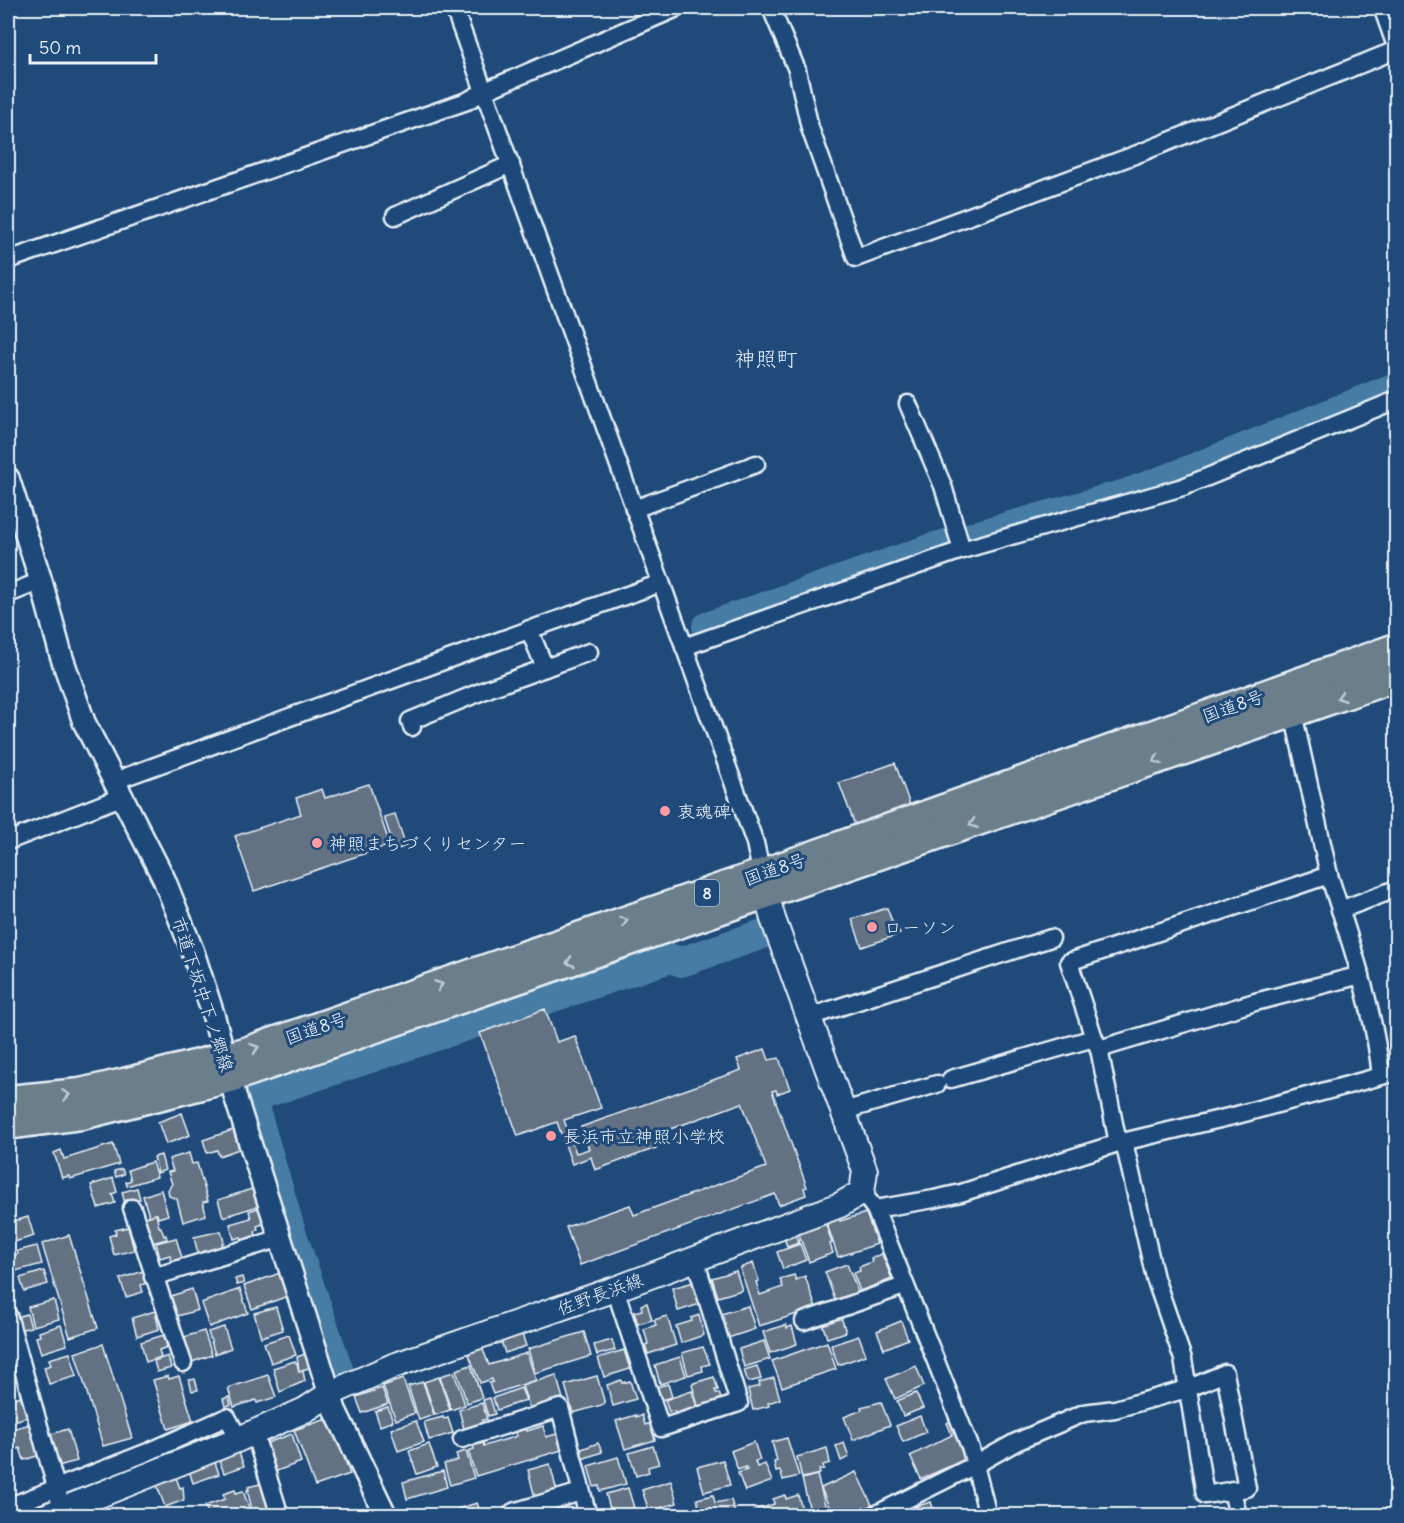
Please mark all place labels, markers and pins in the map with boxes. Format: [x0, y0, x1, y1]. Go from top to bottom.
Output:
place label: 衷魂碑 [677, 800, 731, 823]
marker: 衷魂碑 [658, 804, 672, 818]
place label: 神照まちづくりセンター [329, 832, 526, 855]
marker: 神照まちづくりセンター [310, 836, 324, 850]
place label: ローソン [884, 916, 956, 939]
marker: ローソン [865, 920, 879, 934]
place label: 長浜市立神照小学校 [563, 1125, 725, 1148]
marker: 長浜市立神照小学校 [544, 1129, 558, 1143]

